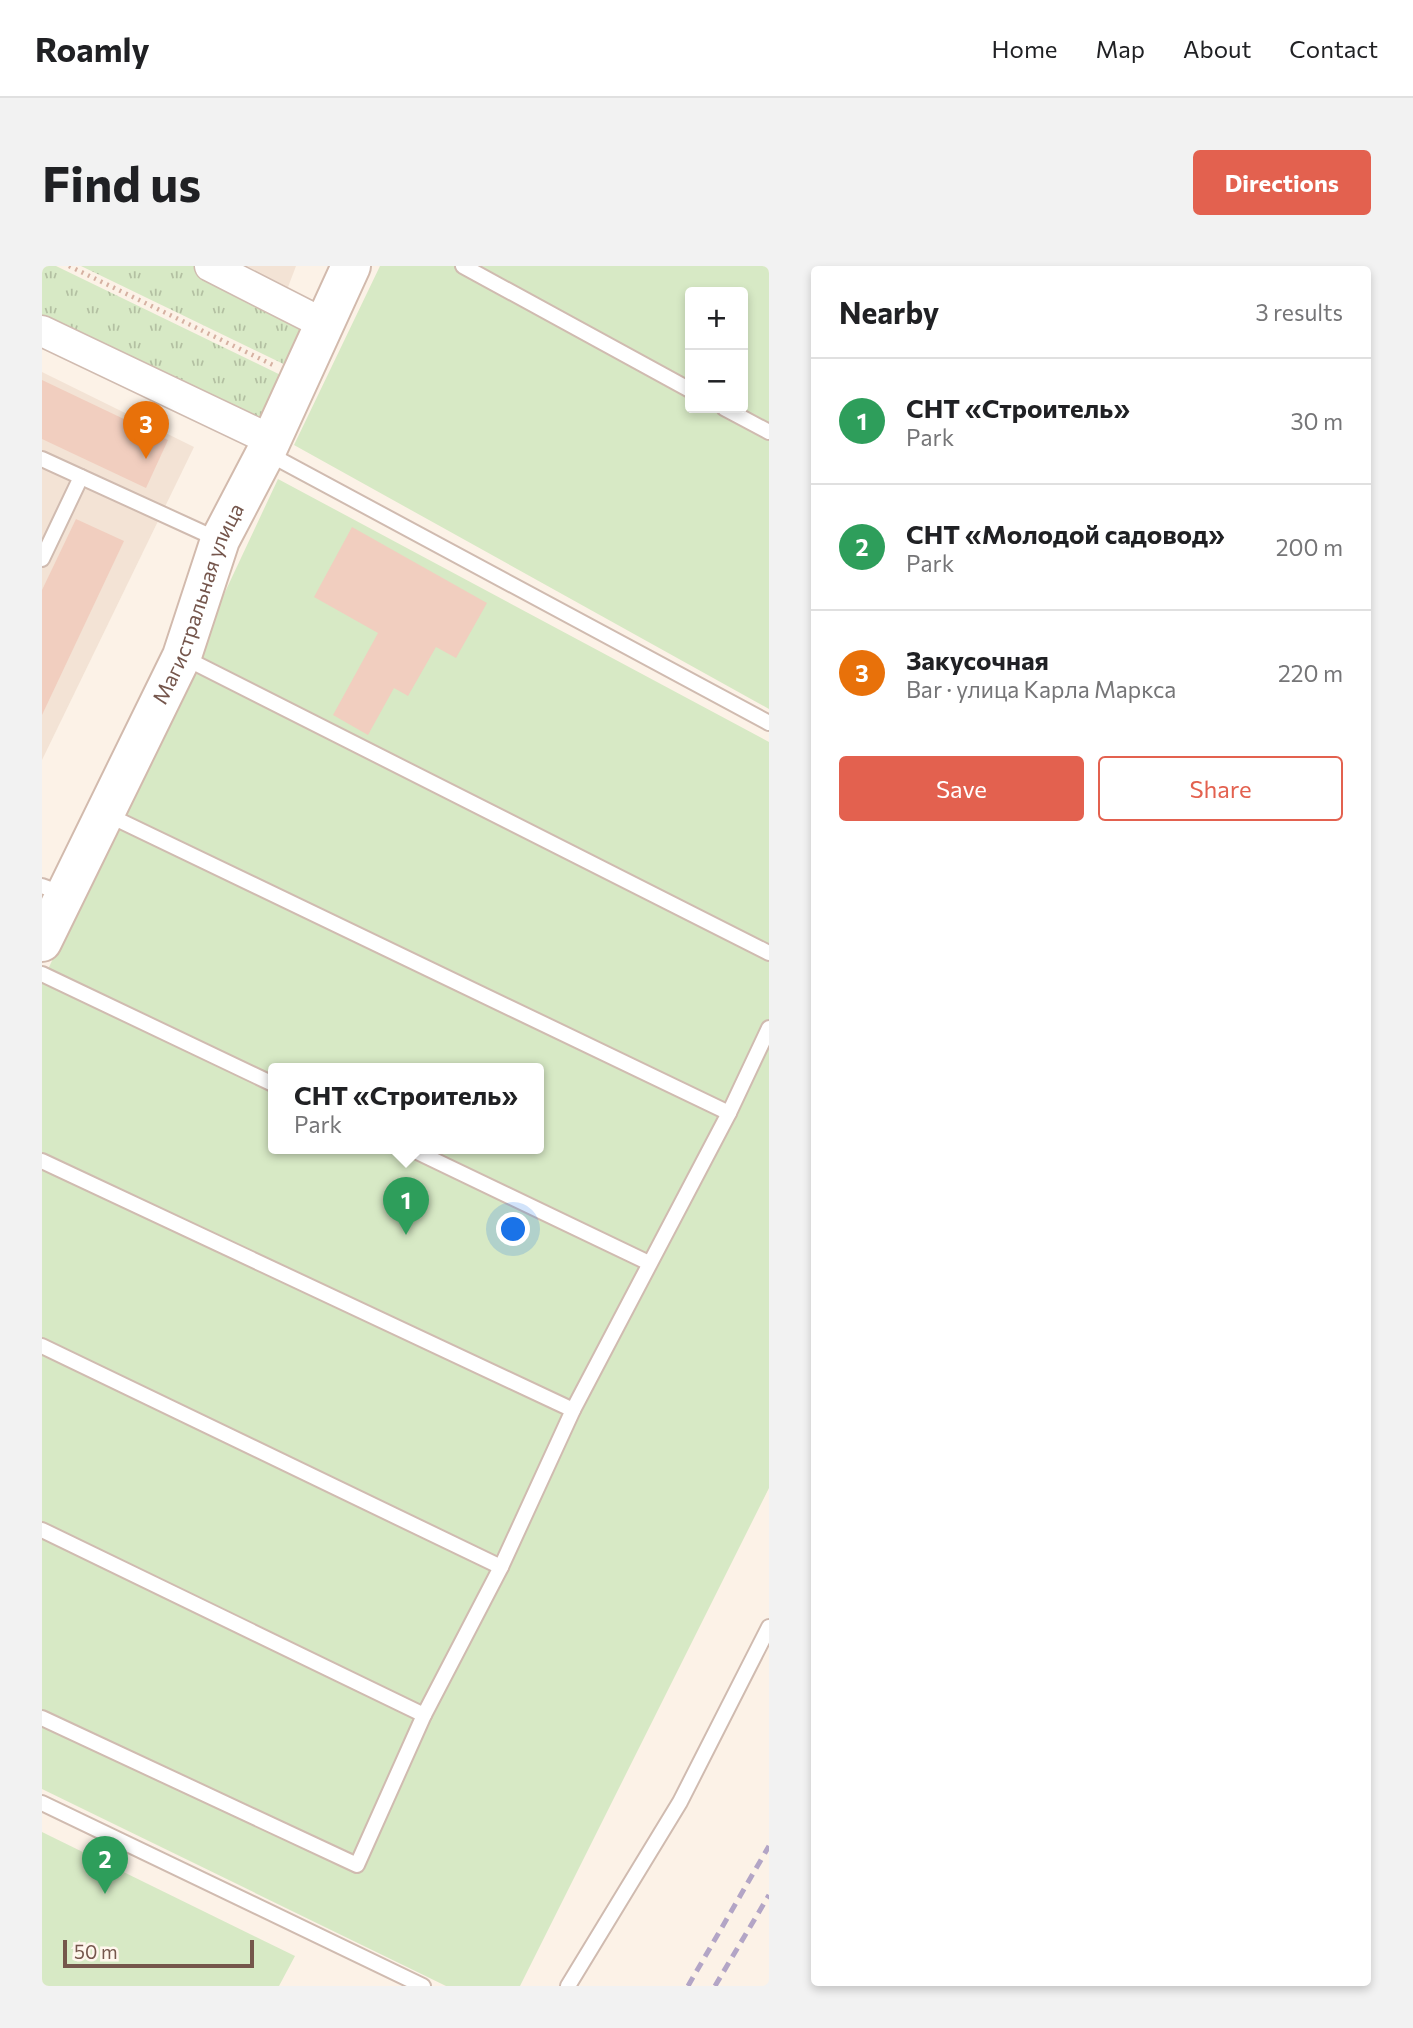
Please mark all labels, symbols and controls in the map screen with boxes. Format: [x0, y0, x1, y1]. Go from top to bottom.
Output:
text: Roamly [35, 28, 150, 69]
text: Home [992, 34, 1058, 63]
text: Map [1096, 34, 1145, 63]
text: About [1183, 34, 1251, 63]
text: Contact [1289, 34, 1378, 63]
button: Directions [1193, 150, 1371, 215]
text: Find us [42, 152, 201, 212]
map controls [685, 287, 748, 413]
button: + [685, 287, 748, 350]
text: Nearby [839, 293, 939, 330]
text: 3 results [1256, 298, 1343, 326]
button: − [685, 350, 748, 413]
text: СНТ «Строитель» [906, 392, 1130, 423]
pin: 3 [123, 401, 169, 459]
text: 1 [857, 407, 867, 435]
text: 30 m [1290, 407, 1343, 435]
text: Park [906, 423, 954, 451]
street label: Магистральная улица [146, 499, 248, 708]
text: СНТ «Молодой садовод» [906, 518, 1225, 549]
text: 2 [855, 533, 869, 561]
text: 200 m [1276, 533, 1343, 561]
text: Park [906, 549, 954, 577]
text: Закусочная [906, 644, 1049, 675]
text: 3 [855, 659, 869, 687]
text: 220 m [1278, 659, 1343, 687]
text: Bar · улица Карла Маркса [906, 675, 1176, 703]
button: Save [839, 756, 1084, 821]
button: Share [1098, 756, 1343, 821]
popup [268, 1063, 544, 1154]
text: СНТ «Строитель» [294, 1079, 518, 1110]
text: Park [294, 1110, 342, 1138]
pin: 1 [383, 1177, 429, 1235]
your location [496, 1212, 530, 1246]
pin: 2 [82, 1836, 128, 1894]
scale bar [63, 1937, 254, 1969]
text: 50 m [74, 1940, 118, 1963]

